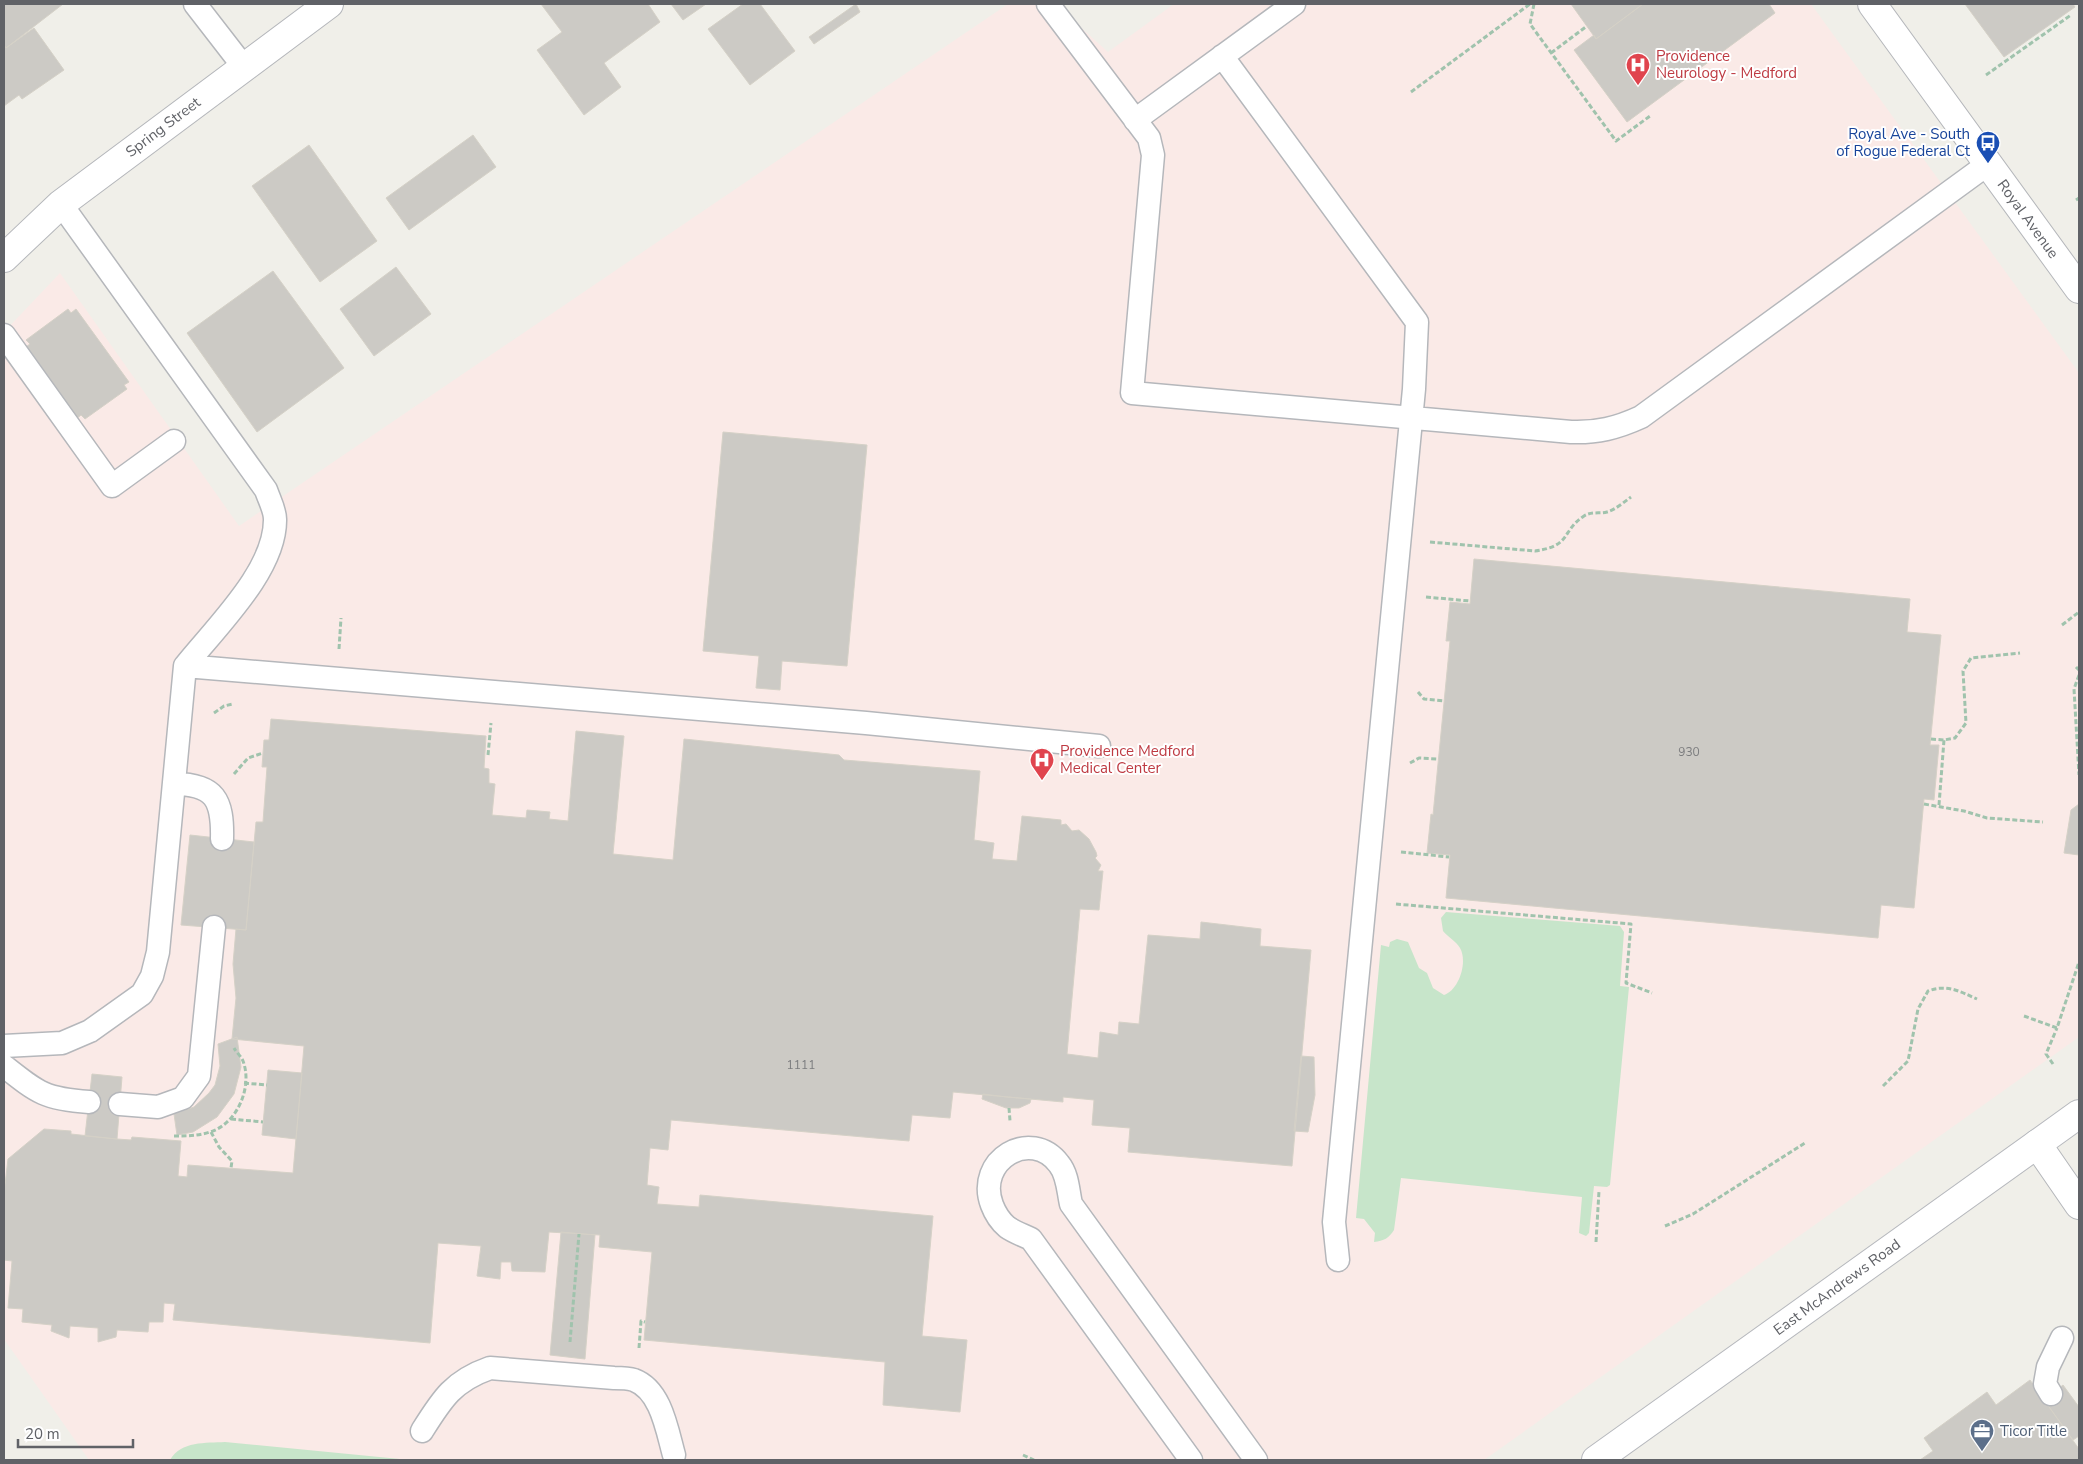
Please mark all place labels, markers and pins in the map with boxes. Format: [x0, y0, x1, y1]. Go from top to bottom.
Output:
place label: Providence Neurology - Medford [1656, 46, 1797, 83]
hospital icon: Providence Neurology - Medford [1625, 52, 1651, 86]
place label: Royal Ave - South of Rogue Federal Ct [1836, 124, 1971, 161]
bus stop icon: Royal Ave - South of Rogue Federal Ct [1975, 130, 2001, 164]
place label: Providence Medford Medical Center [1060, 741, 1195, 778]
hospital icon: Providence Medford Medical Center [1029, 747, 1055, 781]
office icon: Ticor Title [1969, 1418, 1995, 1452]
place label: Ticor Title [2000, 1421, 2067, 1441]

